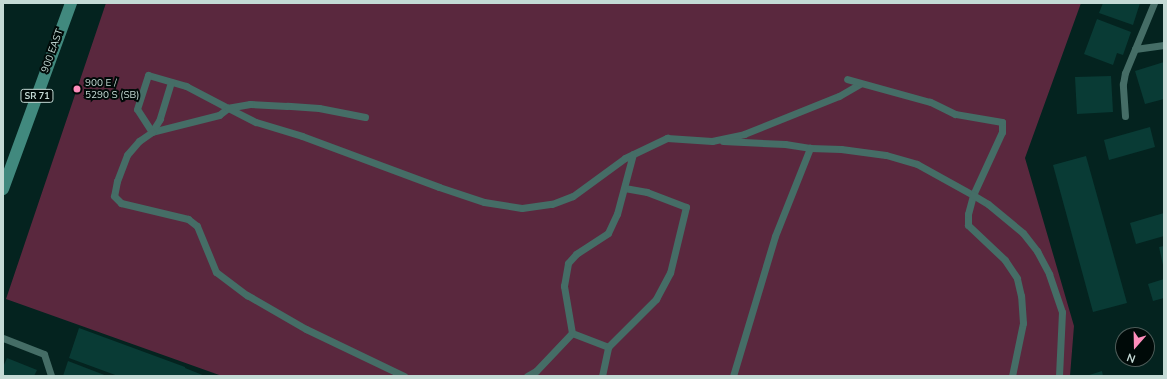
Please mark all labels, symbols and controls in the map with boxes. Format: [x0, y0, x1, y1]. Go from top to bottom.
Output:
street label: 900 EAST [40, 28, 66, 74]
place label: 900 E / 5290 S (SB) [85, 77, 140, 100]
marker: 900 E / 5290 S (SB) [72, 84, 82, 94]
road number: SR 71 [20, 89, 54, 103]
north arrow [1115, 327, 1155, 367]
text: N [1125, 349, 1138, 366]

